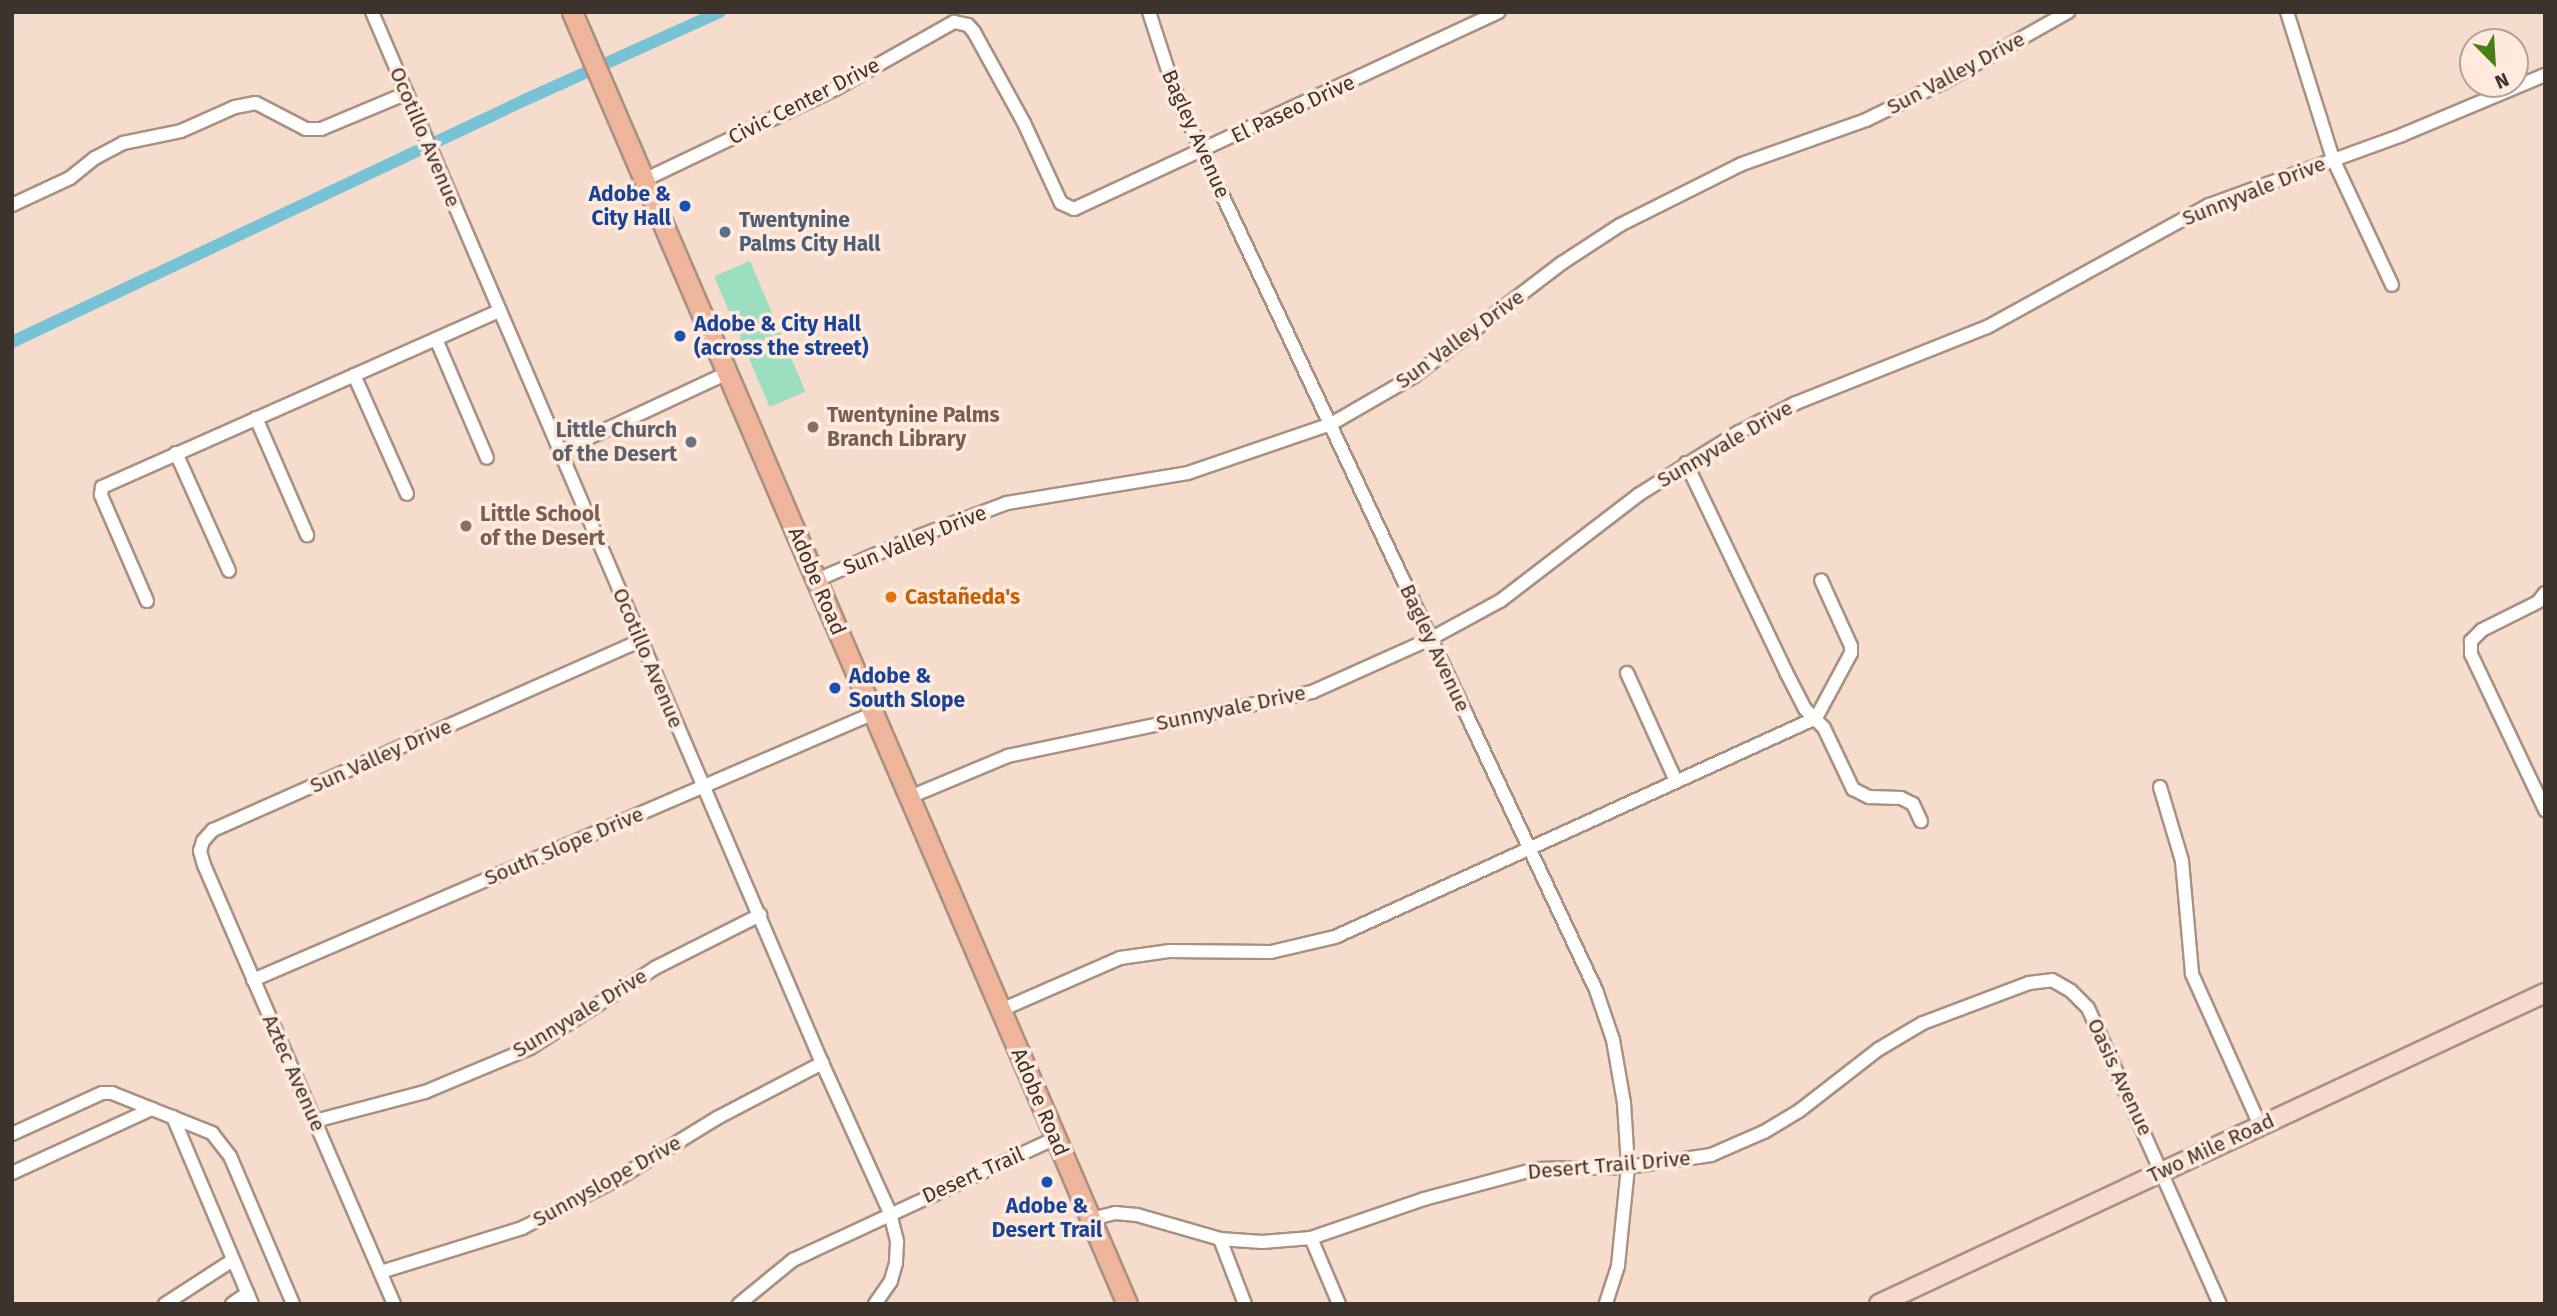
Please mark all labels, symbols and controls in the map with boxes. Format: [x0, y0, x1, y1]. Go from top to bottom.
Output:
street label: Sun Valley Drive [1883, 26, 2029, 120]
north arrow [2459, 28, 2529, 98]
street label: Civic Center Drive [724, 52, 884, 150]
street label: Ocotillo Avenue [384, 63, 466, 211]
street label: Bagley Avenue [1156, 66, 1236, 202]
text: N [2492, 68, 2512, 94]
street label: El Paseo Drive [1227, 69, 1359, 149]
street label: Sunnyvale Drive [2179, 151, 2329, 231]
place label: Adobe & City Hall [589, 181, 671, 231]
marker: Adobe & City Hall [677, 198, 693, 214]
place label: Twentynine Palms City Hall [739, 207, 881, 257]
marker: Twentynine Palms City Hall [717, 224, 733, 240]
street label: Sun Valley Drive [1391, 284, 1529, 394]
place label: Adobe & City Hall (across the street) [694, 311, 869, 361]
marker: Adobe & City Hall (across the street) [672, 328, 688, 344]
street label: Sunnyvale Drive [1653, 395, 1797, 493]
place label: Twentynine Palms Branch Library [827, 402, 1000, 452]
place label: Little Church of the Desert [552, 417, 677, 467]
marker: Twentynine Palms Branch Library [805, 419, 821, 435]
marker: Little Church of the Desert [683, 434, 699, 450]
street label: Sun Valley Drive [840, 500, 990, 580]
place label: Little School of the Desert [480, 501, 605, 551]
marker: Little School of the Desert [458, 518, 474, 534]
street label: Adobe Road [783, 523, 851, 639]
street label: Bagley Avenue [1394, 580, 1476, 716]
street label: Ocotillo Avenue [607, 584, 689, 732]
place label: Castañeda's [905, 584, 1020, 610]
marker: Castañeda's [883, 589, 899, 605]
place label: Adobe & South Slope [849, 663, 965, 713]
marker: Adobe & South Slope [827, 680, 843, 696]
street label: Sunnyvale Drive [1154, 680, 1308, 736]
street label: Sun Valley Drive [306, 714, 456, 798]
street label: South Slope Drive [481, 801, 647, 891]
street label: Sunnyvale Drive [508, 963, 652, 1063]
street label: Aztec Avenue [257, 1011, 331, 1135]
street label: Oasis Avenue [2082, 1014, 2158, 1140]
street label: Adobe Road [1006, 1044, 1074, 1160]
street label: Two Mile Road [2144, 1108, 2278, 1188]
street label: Sunnyslope Drive [529, 1130, 685, 1232]
street label: Desert Trail [918, 1141, 1028, 1209]
street label: Desert Trail Drive [1527, 1145, 1691, 1185]
marker: Adobe & Desert Trail [1039, 1174, 1055, 1190]
place label: Adobe & Desert Trail [992, 1193, 1102, 1243]

